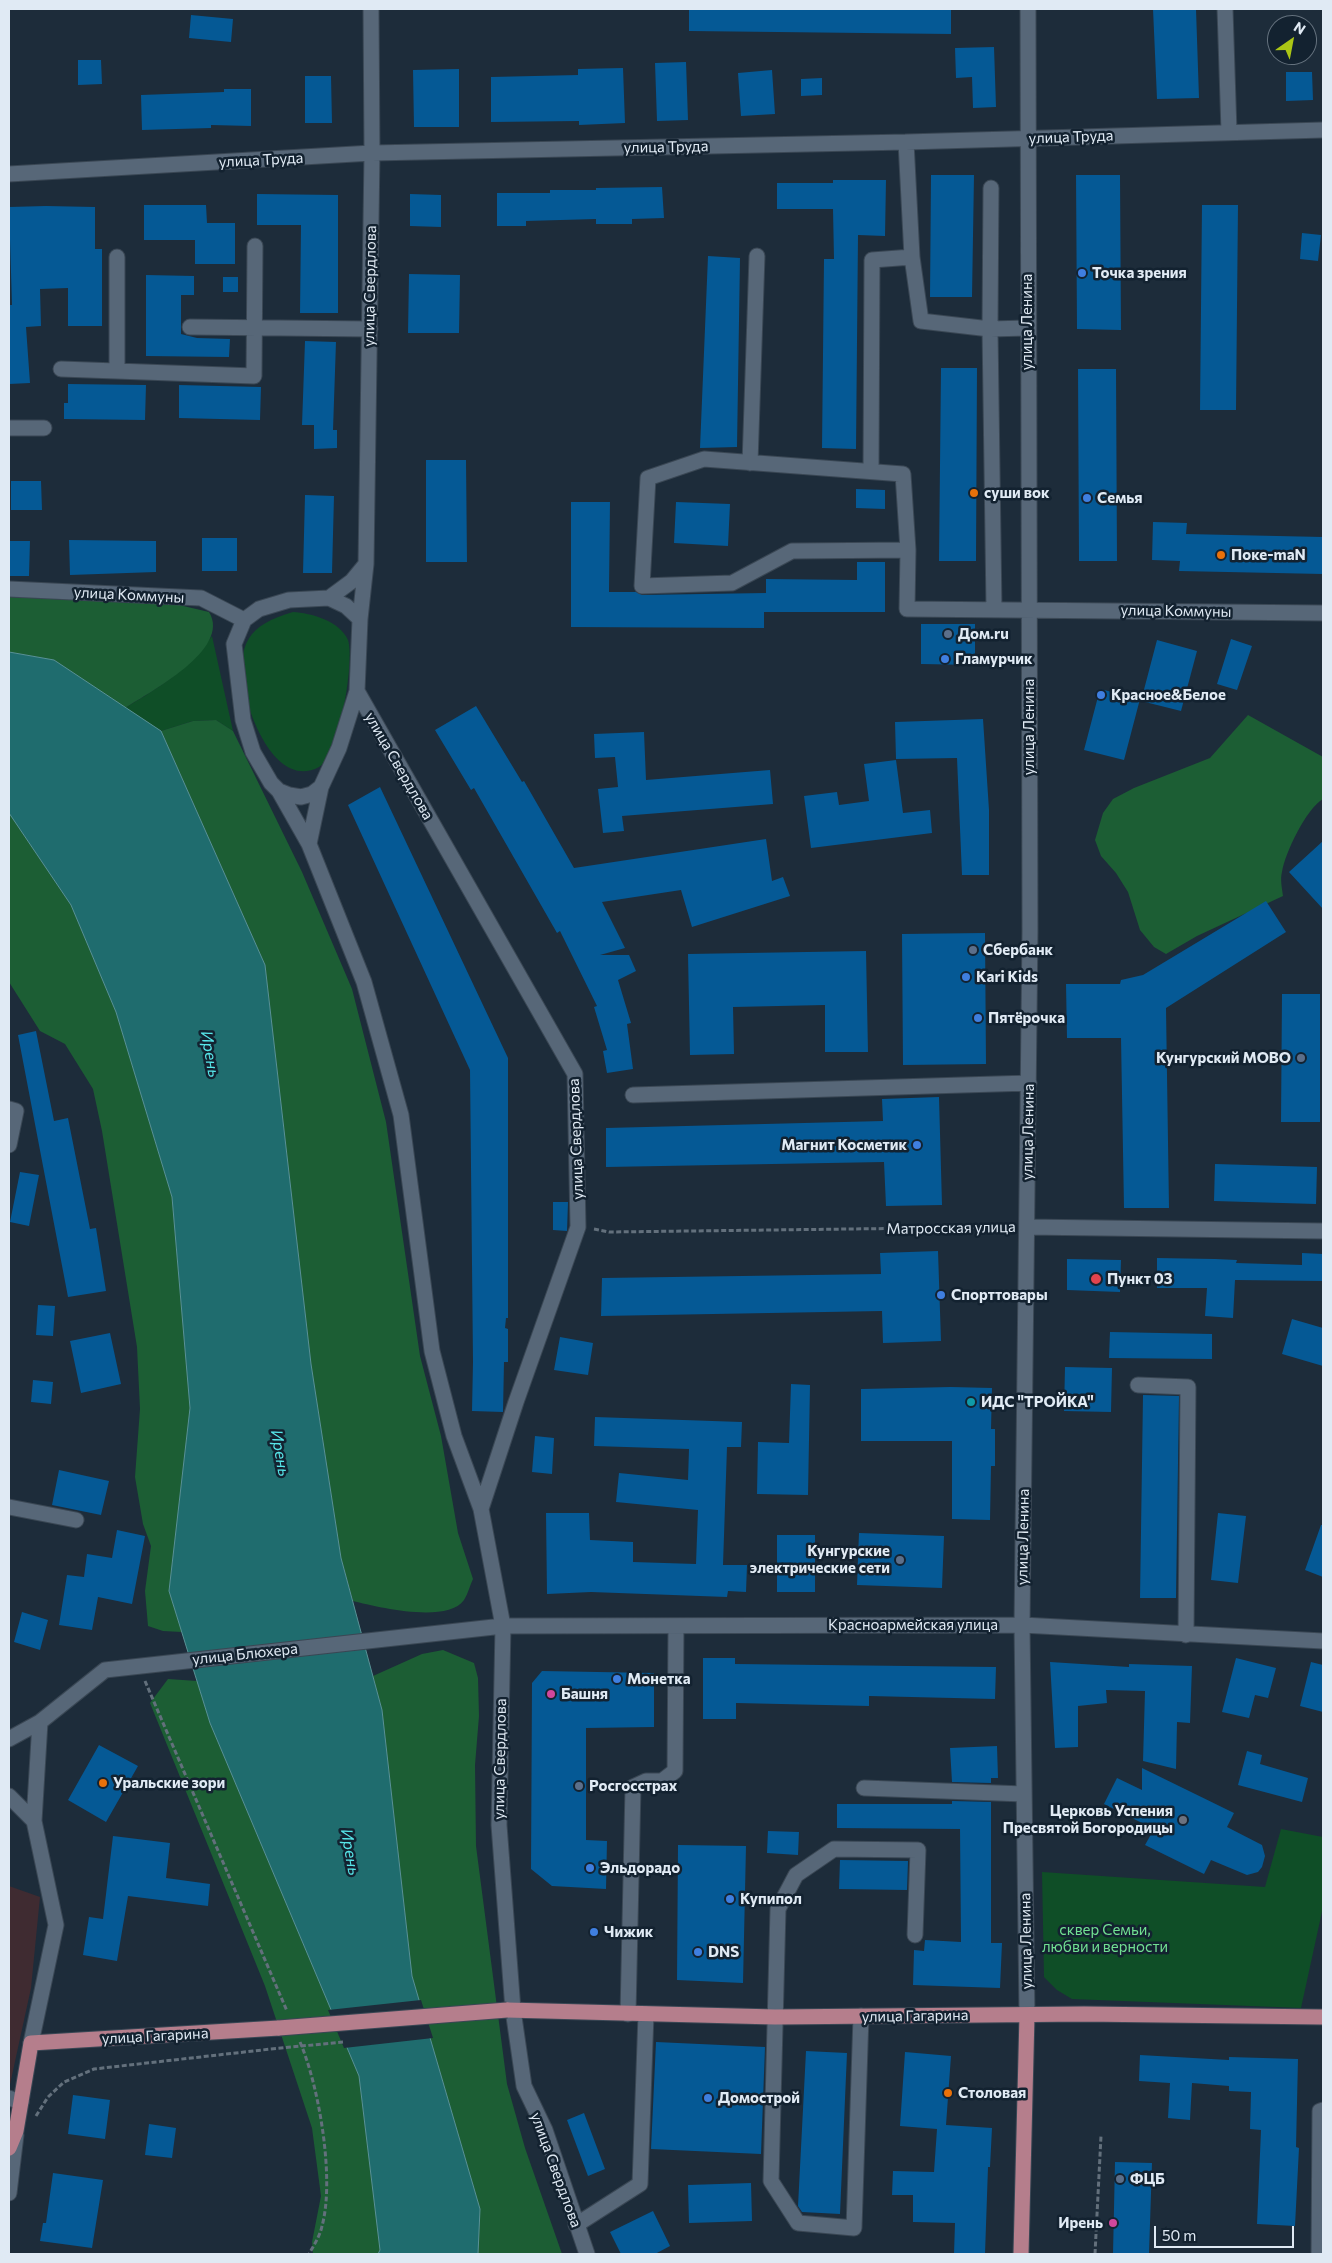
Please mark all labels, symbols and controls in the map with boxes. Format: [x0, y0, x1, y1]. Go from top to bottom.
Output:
north arrow [1267, 15, 1317, 65]
text: N [1291, 18, 1309, 38]
street label: улица Труда [1028, 127, 1114, 147]
street label: улица Труда [624, 137, 708, 157]
street label: улица Труда [218, 149, 304, 171]
street label: улица Свердлова [360, 225, 380, 347]
place label: Точка зрения [1092, 264, 1187, 282]
marker: Точка зрения [1076, 267, 1088, 279]
street label: улица Ленина [1018, 274, 1036, 370]
place label: суши вок [984, 484, 1049, 502]
marker: суши вок [968, 487, 980, 499]
place label: Семья [1097, 489, 1143, 507]
marker: Семья [1081, 492, 1093, 504]
place label: Поке-maN [1231, 546, 1306, 564]
marker: Поке-maN [1215, 549, 1227, 561]
street label: улица Коммуны [73, 583, 185, 607]
street label: улица Коммуны [1120, 601, 1232, 621]
place label: Дом.ru [958, 625, 1009, 643]
marker: Дом.ru [942, 628, 954, 640]
place label: Гламурчик [955, 650, 1033, 668]
marker: Гламурчик [939, 653, 951, 665]
street label: улица Ленина [1020, 679, 1038, 775]
place label: Красное&Белое [1111, 686, 1226, 704]
marker: Красное&Белое [1095, 689, 1107, 701]
street label: улица Свердлова [361, 709, 437, 823]
place label: Сбербанк [983, 941, 1053, 959]
marker: Сбербанк [967, 944, 979, 956]
place label: Kari Kids [976, 968, 1038, 986]
marker: Kari Kids [960, 971, 972, 983]
place label: Пятёрочка [988, 1009, 1065, 1027]
marker: Пятёрочка [972, 1012, 984, 1024]
water label: Ирень [196, 1029, 224, 1079]
place label: Кунгурский МОВО [1156, 1049, 1291, 1067]
marker: Кунгурский МОВО [1295, 1052, 1307, 1064]
street label: улица Свердлова [565, 1078, 587, 1200]
street label: улица Ленина [1018, 1084, 1038, 1180]
place label: Магнит Косметик [781, 1136, 907, 1154]
marker: Магнит Косметик [911, 1139, 923, 1151]
street label: Матросская улица [886, 1218, 1016, 1238]
place label: Пункт 03 [1107, 1270, 1172, 1288]
marker: Пункт 03 [1089, 1272, 1103, 1286]
place label: Спорттовары [951, 1286, 1048, 1304]
marker: Спорттовары [935, 1289, 947, 1301]
place label: ИДС "ТРОЙКА" [981, 1393, 1094, 1411]
marker: ИДС "ТРОЙКА" [965, 1396, 977, 1408]
water label: Ирень [266, 1428, 294, 1478]
street label: улица Ленина [1013, 1489, 1033, 1585]
place label: Кунгурские электрические сети [750, 1542, 890, 1577]
marker: Кунгурские электрические сети [894, 1554, 906, 1566]
street label: Красноармейская улица [828, 1616, 998, 1634]
street label: улица Блюхера [191, 1640, 299, 1668]
place label: Монетка [627, 1670, 691, 1688]
marker: Монетка [611, 1673, 623, 1685]
place label: Башня [561, 1685, 608, 1703]
marker: Башня [545, 1688, 557, 1700]
street label: улица Свердлова [490, 1698, 510, 1820]
place label: Уральские зори [113, 1774, 225, 1792]
marker: Уральские зори [97, 1777, 109, 1789]
place label: Росгосстрах [589, 1777, 677, 1795]
marker: Росгосстрах [573, 1780, 585, 1792]
place label: Церковь Успения Пресвятой Богородицы [1003, 1802, 1173, 1837]
marker: Церковь Успения Пресвятой Богородицы [1177, 1814, 1189, 1826]
water label: Ирень [336, 1827, 364, 1877]
place label: Эльдорадо [600, 1859, 680, 1877]
marker: Эльдорадо [584, 1862, 596, 1874]
place label: Купипол [740, 1890, 802, 1908]
marker: Купипол [724, 1893, 736, 1905]
street label: улица Ленина [1016, 1893, 1036, 1989]
park label: сквер Семьи, любви и верности [1042, 1921, 1168, 1956]
place label: Чижик [604, 1923, 653, 1941]
marker: Чижик [588, 1926, 600, 1938]
place label: DNS [708, 1943, 739, 1961]
marker: DNS [692, 1946, 704, 1958]
street label: улица Гагарина [861, 2006, 969, 2026]
street label: улица Гагарина [101, 2024, 209, 2048]
place label: Столовая [958, 2084, 1026, 2102]
marker: Столовая [942, 2087, 954, 2099]
place label: Домострой [718, 2089, 800, 2107]
marker: Домострой [702, 2092, 714, 2104]
street label: улица Свердлова [527, 2110, 585, 2230]
place label: ФЦБ [1130, 2170, 1165, 2188]
marker: ФЦБ [1114, 2173, 1126, 2185]
place label: Ирень [1058, 2214, 1103, 2232]
scale bar [1157, 2216, 1297, 2248]
marker: Ирень [1107, 2217, 1119, 2229]
text: 50 m [1162, 2226, 1196, 2244]

